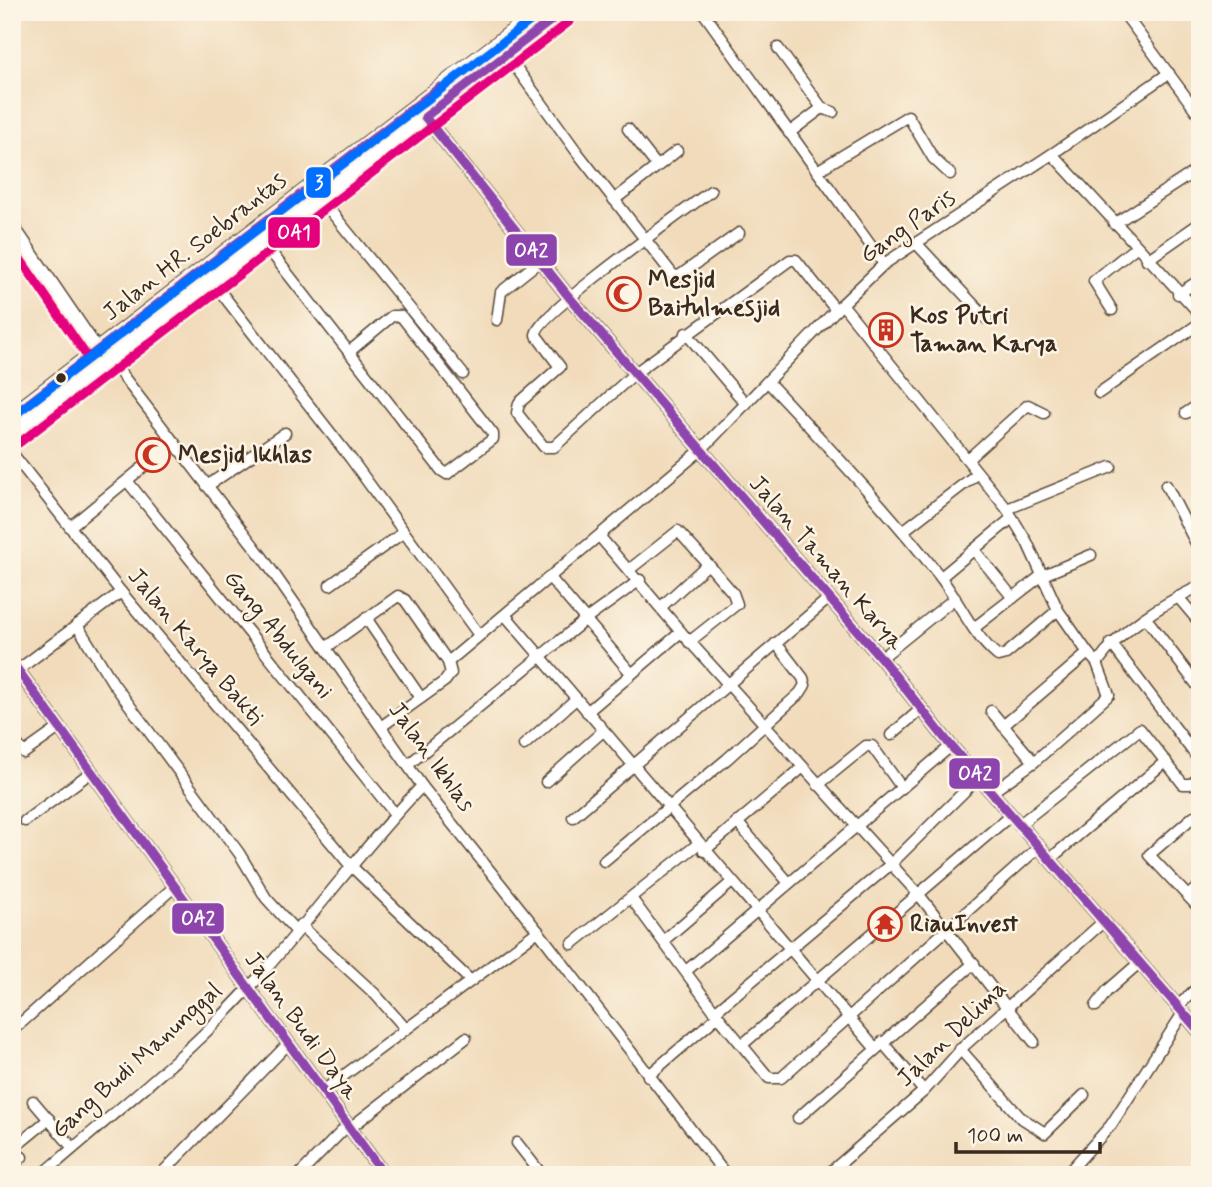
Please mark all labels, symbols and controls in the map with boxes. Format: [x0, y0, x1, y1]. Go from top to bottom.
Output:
street label: Jalan HR. Soebrantas [97, 165, 293, 329]
line badge: 3 [305, 166, 332, 199]
text: 3 [315, 171, 324, 196]
street label: Gang Paris [854, 183, 963, 273]
line badge: OA1 [267, 216, 321, 249]
text: OA1 [277, 221, 311, 246]
line badge: OA2 [505, 233, 558, 267]
text: OA2 [514, 239, 549, 264]
place label: Mesjid Baitulmesjid [648, 265, 780, 324]
mosque icon: Mesjid Baitulmesjid [605, 275, 643, 313]
place label: Kos Putri Taman Karya [910, 301, 1057, 360]
building icon: Kos Putri Taman Karya [867, 311, 905, 349]
unlabelled marker [54, 371, 68, 385]
mosque icon: Mesjid Ikhlas [134, 436, 172, 474]
place label: Mesjid Ikhlas [178, 440, 312, 472]
street label: Jalan Taman Karya [741, 469, 911, 657]
street label: Jalan Karya Bakti [120, 562, 270, 732]
street label: Gang Abdulgani [215, 564, 340, 707]
street label: Jalan Ikhlas [381, 696, 482, 819]
line badge: OA2 [948, 757, 1001, 790]
text: OA2 [958, 762, 993, 787]
line badge: OA2 [171, 902, 225, 935]
temple icon: RiauInvest [866, 905, 904, 943]
text: OA2 [181, 907, 216, 932]
place label: RiauInvest [910, 909, 1019, 940]
street label: Jalan Budi Daya [237, 946, 366, 1107]
street label: Jalan Delima [890, 974, 1014, 1094]
street label: Gang Budi Manunggal [45, 976, 230, 1147]
scale bar [956, 1110, 1100, 1154]
text: 100 m [967, 1122, 1023, 1150]

